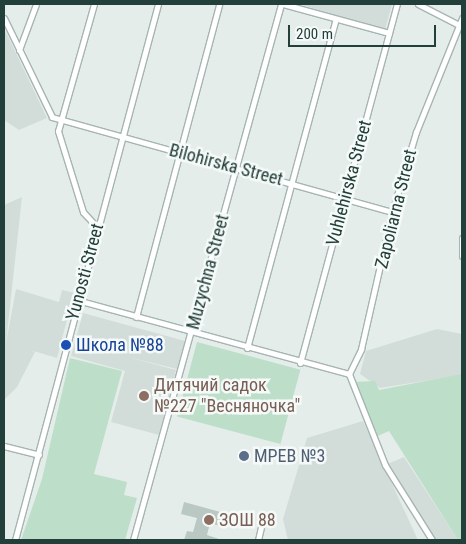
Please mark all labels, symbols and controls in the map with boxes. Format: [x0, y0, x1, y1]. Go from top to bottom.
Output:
scale bar [291, 15, 438, 47]
text: 200 m [296, 25, 333, 43]
street label: Vuhlehirska Street [322, 118, 376, 248]
street label: Bilohirska Street [167, 139, 285, 191]
street label: Zapoliarna Street [371, 147, 421, 271]
street label: Muzychna Street [182, 212, 234, 332]
street label: Yunosti Street [62, 221, 108, 323]
place label: Школа №88 [76, 334, 164, 356]
marker: Школа №88 [60, 339, 72, 351]
place label: Дитячий садок №227 "Весняночка" [154, 375, 300, 418]
marker: Дитячий садок №227 "Весняночка" [138, 390, 150, 402]
place label: МРЕВ №3 [254, 445, 325, 467]
marker: МРЕВ №3 [238, 450, 250, 462]
place label: ЗОШ 88 [219, 509, 276, 531]
marker: ЗОШ 88 [203, 514, 215, 526]

